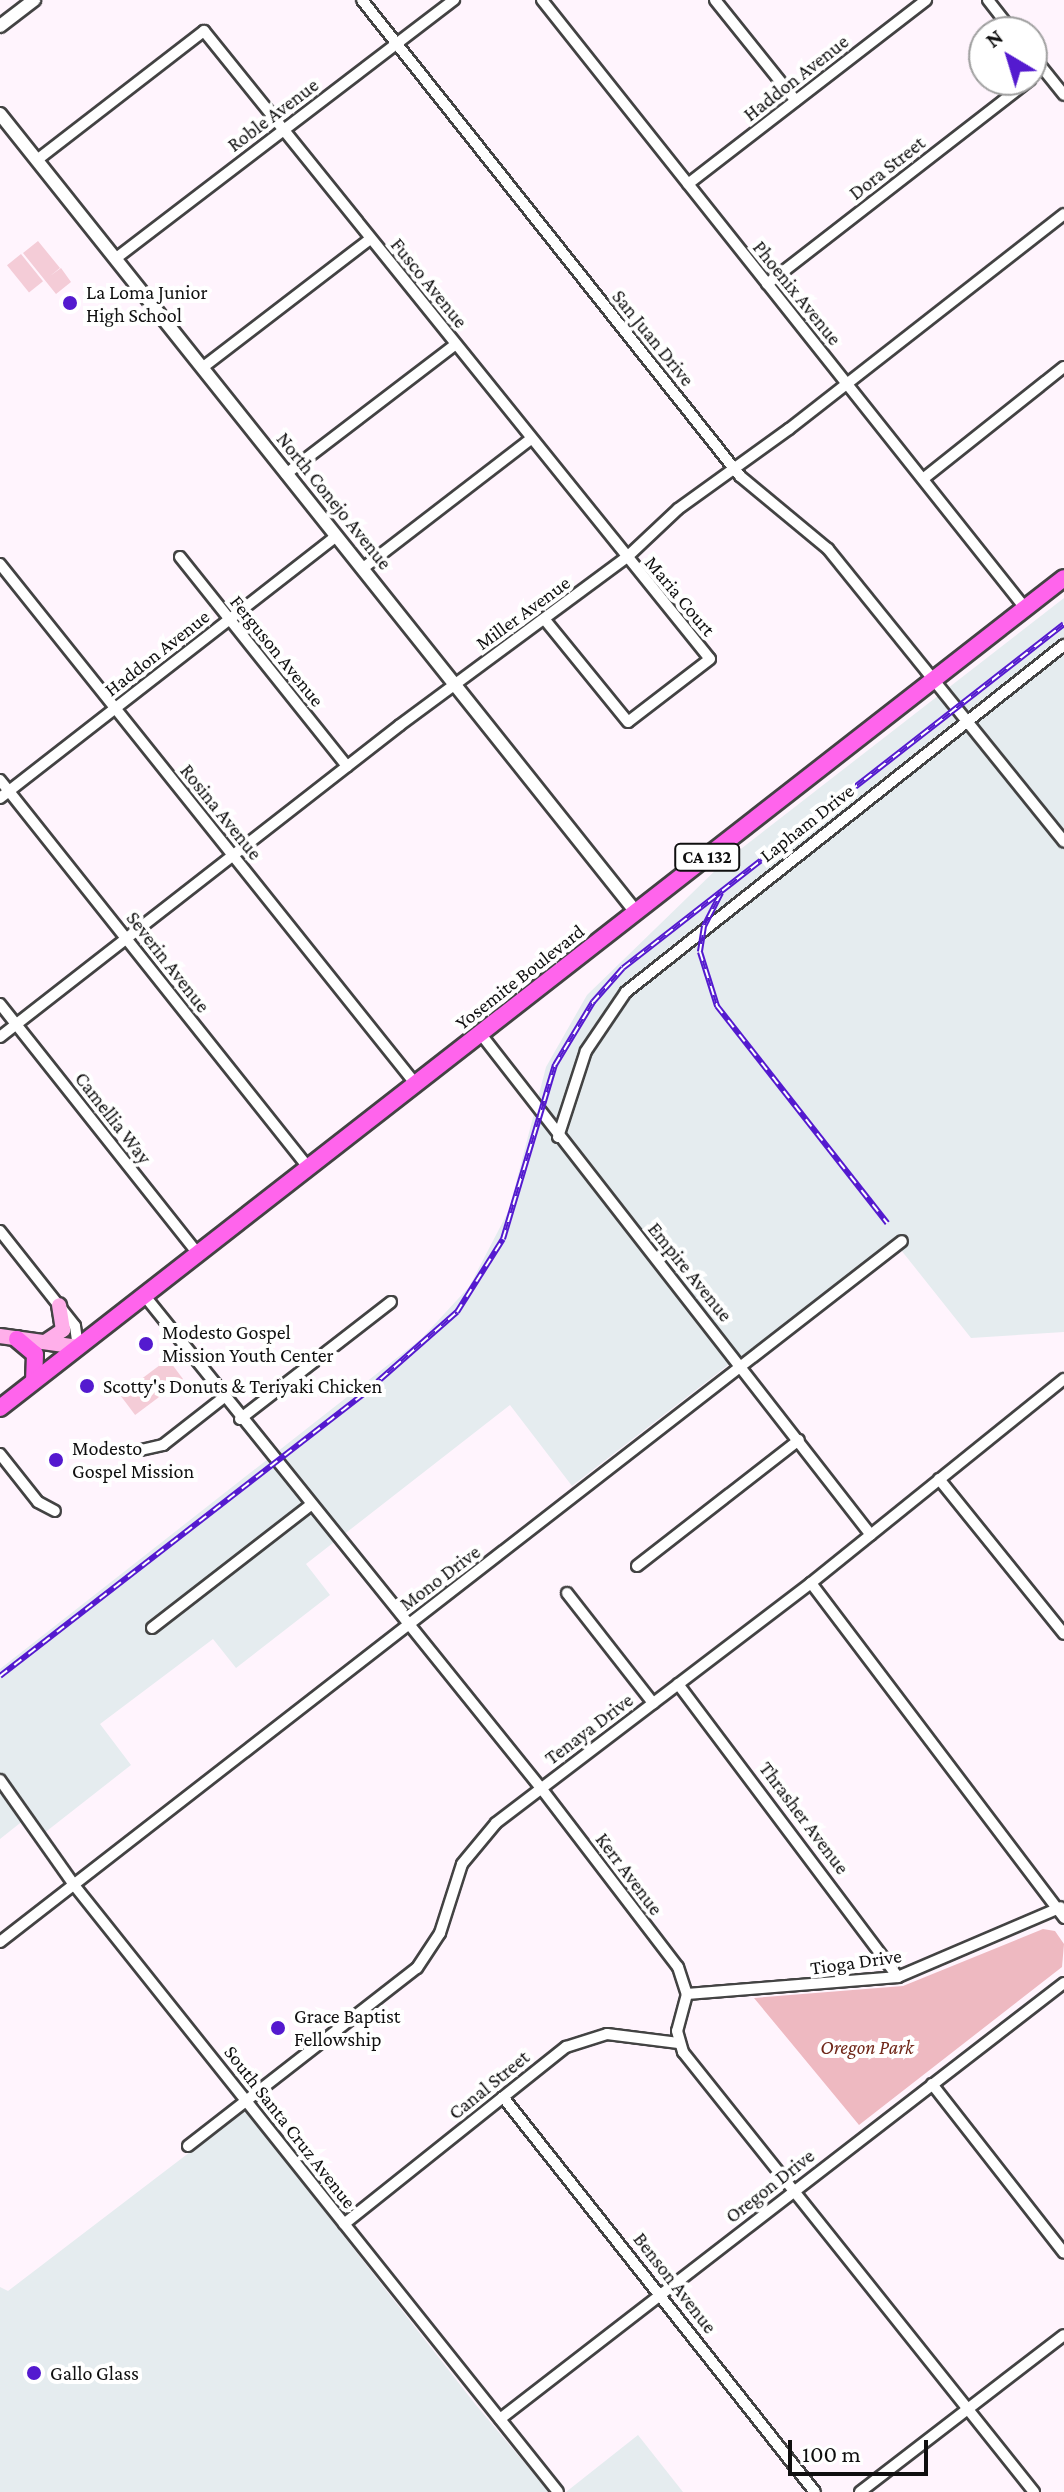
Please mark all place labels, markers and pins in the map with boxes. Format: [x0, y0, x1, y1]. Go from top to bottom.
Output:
place label: La Loma Junior High School [86, 280, 208, 327]
marker: La Loma Junior High School [61, 294, 79, 312]
place label: Modesto Gospel Mission Youth Center [162, 1320, 334, 1367]
marker: Modesto Gospel Mission Youth Center [137, 1335, 155, 1353]
place label: Scotty's Donuts & Teriyaki Chicken [103, 1374, 382, 1398]
marker: Scotty's Donuts & Teriyaki Chicken [78, 1377, 96, 1395]
place label: Modesto Gospel Mission [72, 1436, 194, 1483]
marker: Modesto Gospel Mission [47, 1451, 65, 1469]
place label: Grace Baptist Fellowship [294, 2004, 400, 2051]
marker: Grace Baptist Fellowship [269, 2019, 287, 2037]
place label: Gallo Glass [50, 2361, 139, 2385]
marker: Gallo Glass [25, 2364, 43, 2382]

